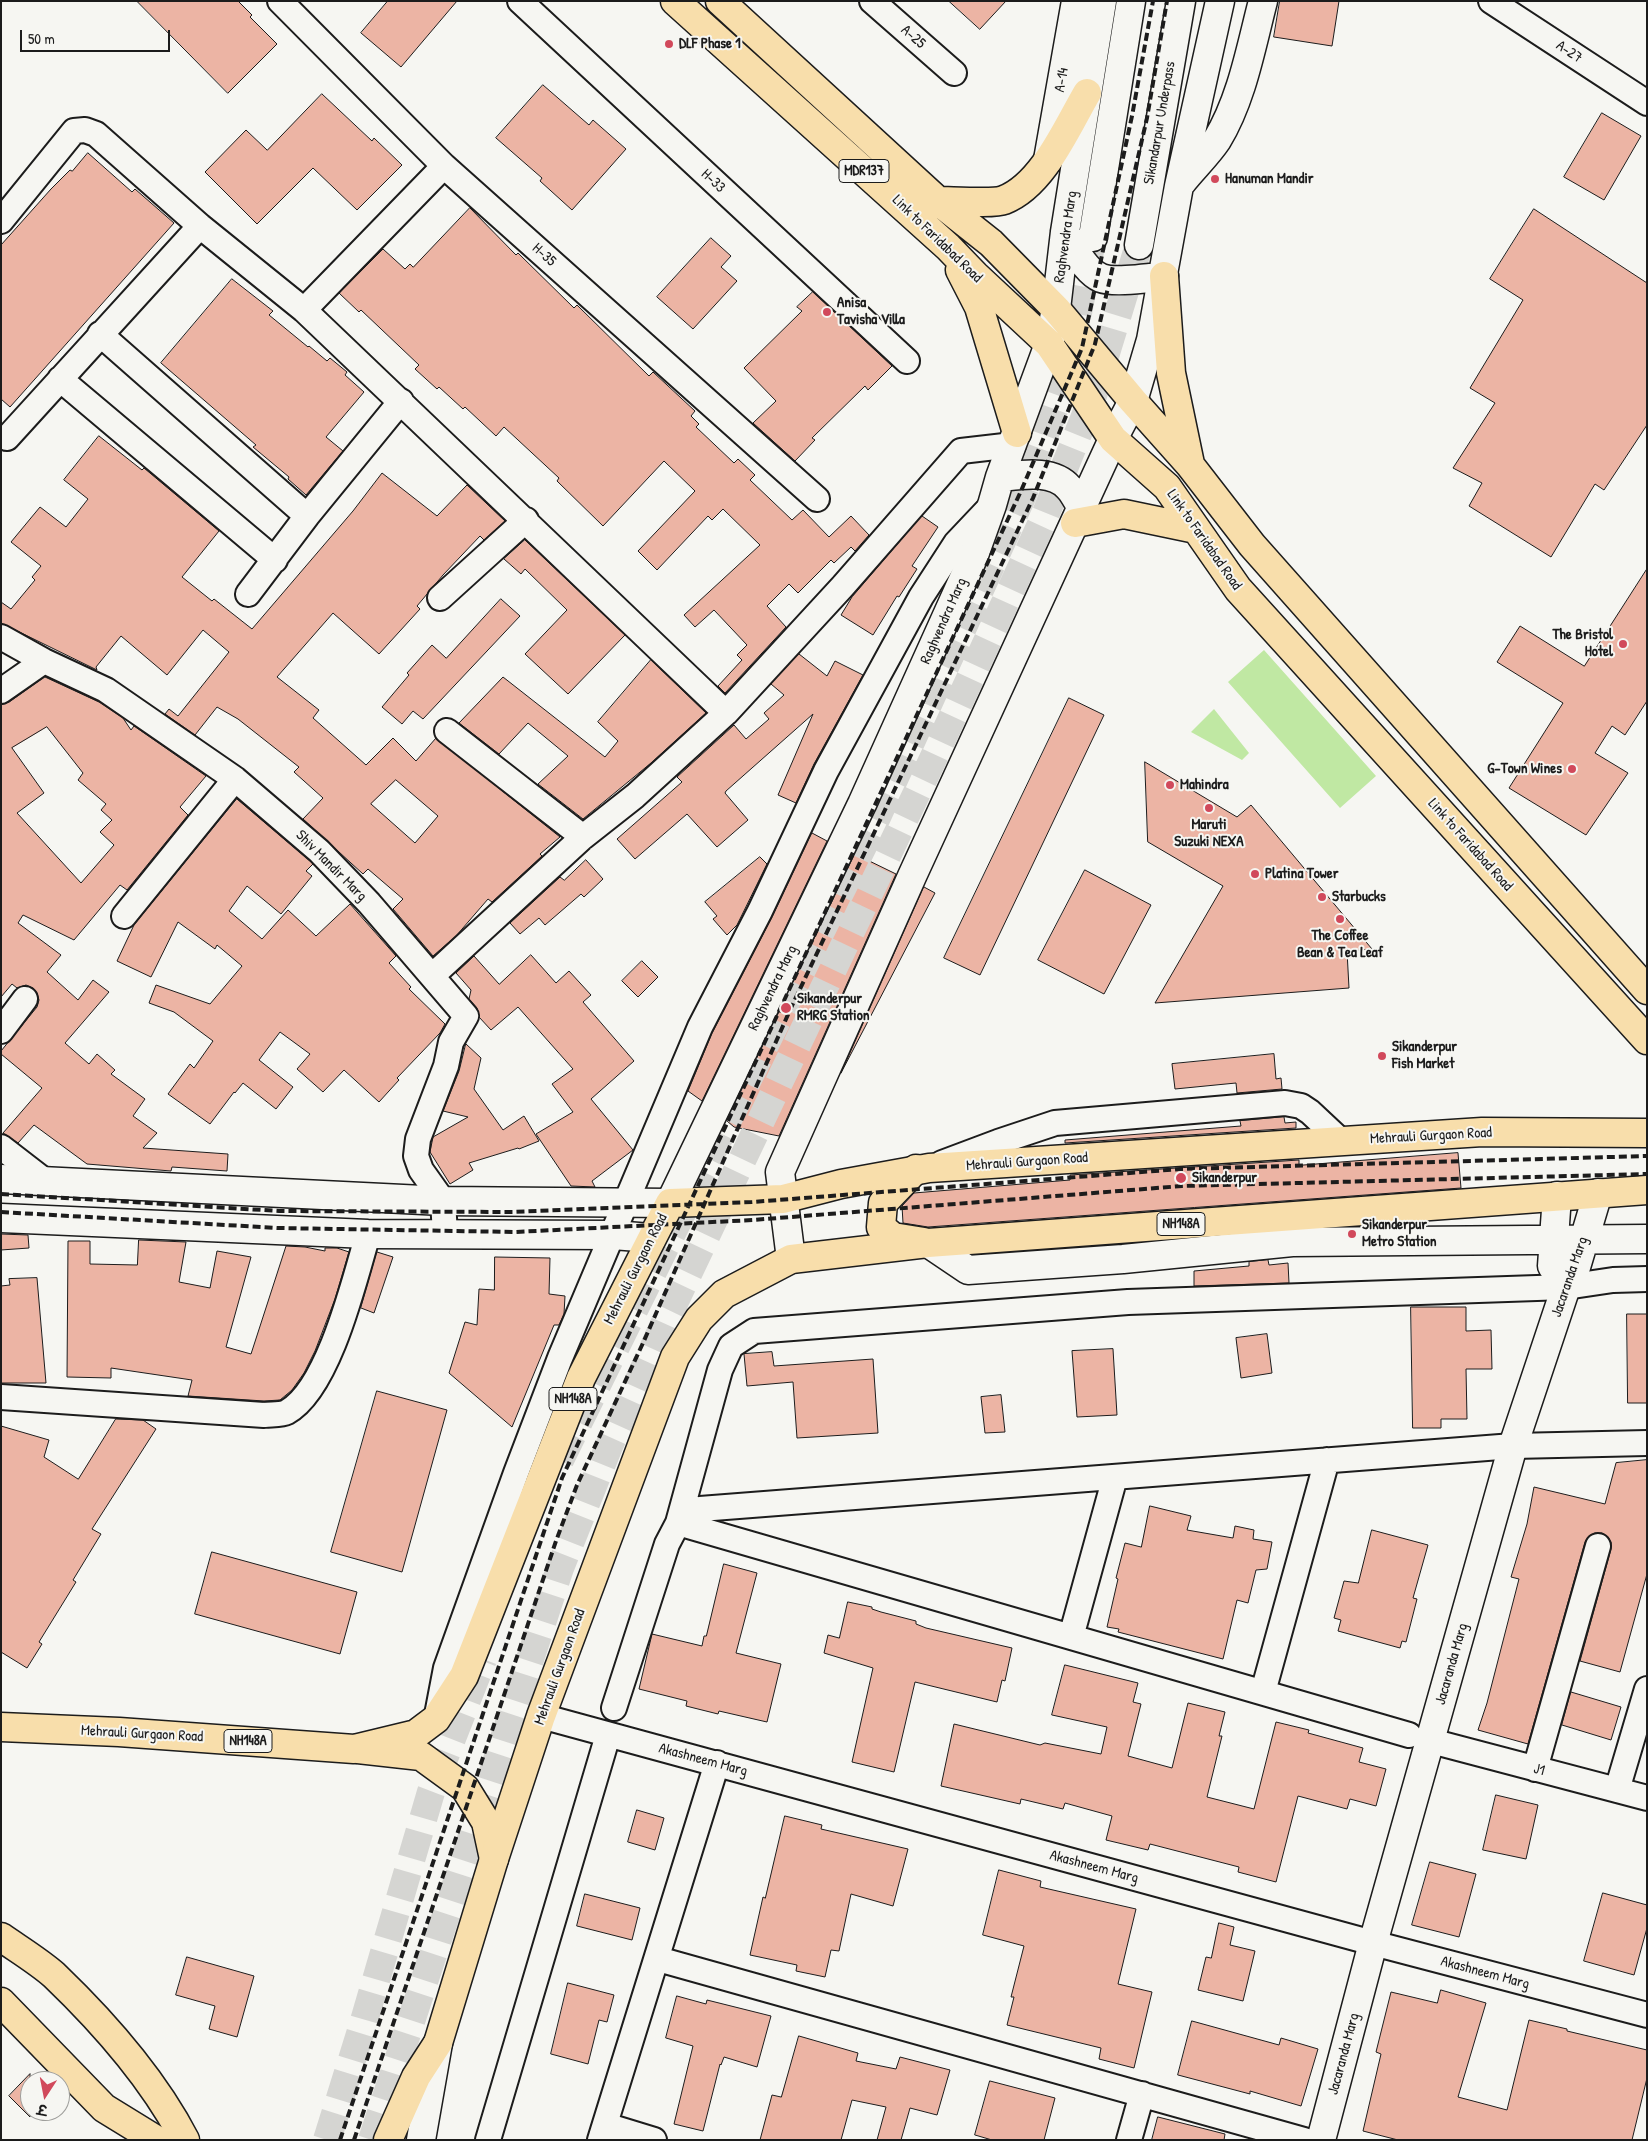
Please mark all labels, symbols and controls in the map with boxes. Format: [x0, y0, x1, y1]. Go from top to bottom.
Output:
scale bar [22, 20, 172, 52]
street label: A-25 [897, 21, 929, 53]
text: 50 m [28, 28, 55, 49]
place label: DLF Phase 1 [679, 35, 741, 53]
street label: A-27 [1552, 37, 1586, 67]
marker: DLF Phase 1 [663, 38, 675, 50]
street label: Sikandarpur Underpass [1140, 60, 1180, 186]
street label: A-14 [1051, 66, 1073, 94]
road number: MDR137 [839, 160, 889, 182]
street label: H-33 [697, 165, 729, 197]
place label: Hanuman Mandir [1225, 170, 1314, 188]
marker: Hanuman Mandir [1209, 173, 1221, 185]
street label: Raghvendra Marg [1051, 190, 1081, 284]
street label: Link to Faridabad Road [888, 191, 986, 287]
street label: H-35 [528, 240, 560, 270]
place label: Anisa Tavisha Villa [837, 294, 905, 329]
marker: Anisa Tavisha Villa [821, 306, 833, 318]
street label: Link to Faridabad Road [1163, 486, 1245, 594]
street label: Raghvendra Marg [917, 575, 971, 667]
place label: The Bristol Hotel [1553, 626, 1613, 661]
marker: The Bristol Hotel [1617, 638, 1629, 650]
place label: G-Town Wines [1487, 760, 1562, 778]
marker: G-Town Wines [1566, 763, 1578, 775]
place label: Mahindra [1180, 776, 1229, 794]
marker: Mahindra [1164, 779, 1176, 791]
street label: Link to Faridabad Road [1424, 795, 1516, 895]
marker: Maruti Suzuki NEXA [1203, 802, 1215, 814]
place label: Maruti Suzuki NEXA [1174, 816, 1244, 851]
street label: Shiv Mandir Marg [292, 827, 370, 905]
place label: Platina Tower [1265, 865, 1338, 883]
marker: Platina Tower [1249, 868, 1261, 880]
place label: Starbucks [1332, 888, 1386, 906]
marker: Starbucks [1316, 891, 1328, 903]
marker: The Coffee Bean & Tea Leaf [1334, 913, 1346, 925]
place label: The Coffee Bean & Tea Leaf [1297, 927, 1383, 962]
street label: Raghvendra Marg [745, 942, 801, 1034]
place label: Sikanderpur RMRG Station [797, 990, 869, 1025]
marker: Sikanderpur RMRG Station [779, 1001, 793, 1015]
place label: Sikanderpur Fish Market [1392, 1038, 1457, 1073]
marker: Sikanderpur Fish Market [1376, 1050, 1388, 1062]
street label: Mehrauli Gurgaon Road [1370, 1124, 1492, 1148]
street label: Mehrauli Gurgaon Road [966, 1149, 1088, 1175]
place label: Sikanderpur [1192, 1169, 1257, 1187]
marker: Sikanderpur [1174, 1171, 1188, 1185]
street label: Mehrauli Gurgaon Road [600, 1211, 672, 1327]
road number: NH148A [1157, 1212, 1205, 1236]
place label: Sikanderpur Metro Station [1362, 1216, 1437, 1251]
marker: Sikanderpur Metro Station [1346, 1228, 1358, 1240]
street label: Jacaranda Marg [1548, 1234, 1592, 1320]
road number: NH148A [549, 1388, 597, 1410]
street label: Mehrauli Gurgaon Road [531, 1607, 589, 1727]
street label: Jacaranda Marg [1432, 1621, 1472, 1707]
street label: Mehrauli Gurgaon Road [81, 1722, 203, 1746]
road number: NH148A [224, 1730, 272, 1752]
street label: Akashneem Marg [657, 1740, 749, 1780]
street label: J1 [1531, 1760, 1547, 1780]
street label: Akashneem Marg [1048, 1847, 1140, 1887]
street label: Akashneem Marg [1439, 1953, 1531, 1993]
street label: Jacaranda Marg [1324, 2011, 1364, 2097]
north arrow [20, 2071, 70, 2121]
text: उ [36, 2100, 49, 2120]

